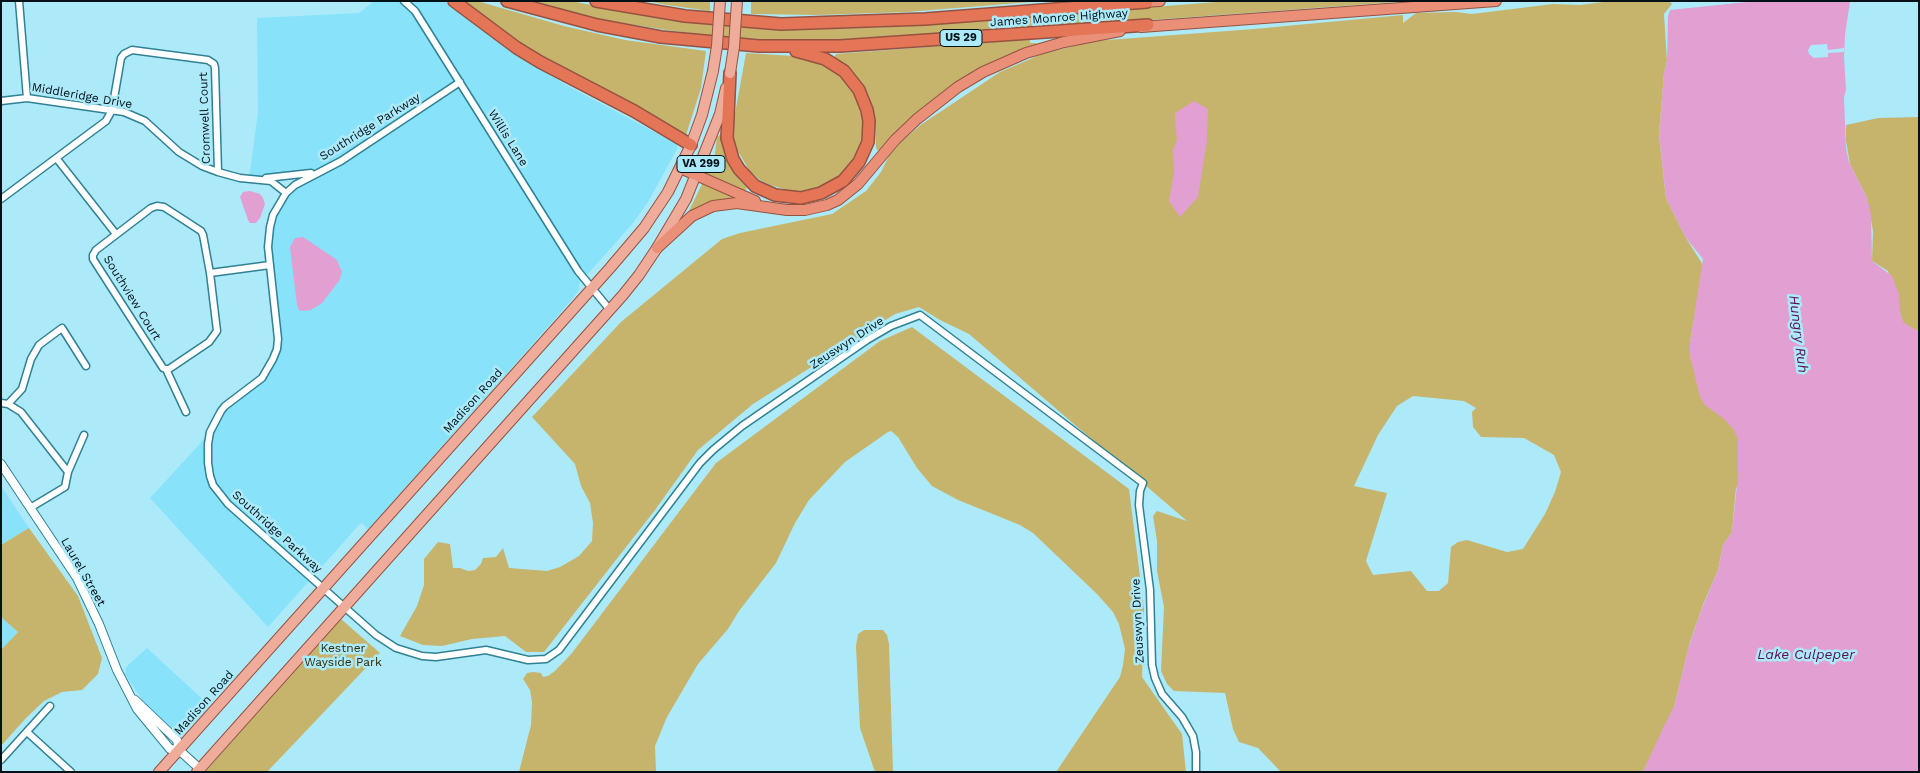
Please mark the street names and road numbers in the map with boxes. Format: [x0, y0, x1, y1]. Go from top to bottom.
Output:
street label: James Monroe Highway [990, 6, 1128, 30]
road number: US 29 [940, 29, 982, 46]
street label: Cromwell Court [196, 72, 214, 164]
street label: Middleridge Drive [31, 80, 133, 112]
street label: Southridge Parkway [317, 90, 423, 164]
street label: Willis Lane [485, 107, 531, 169]
road number: VA 299 [677, 156, 725, 172]
street label: Southview Court [100, 253, 164, 343]
street label: Zeuswyn Drive [807, 314, 887, 372]
street label: Madison Road [440, 366, 506, 436]
street label: Southridge Parkway [229, 488, 325, 576]
street label: Laurel Street [58, 535, 108, 609]
street label: Zeuswyn Drive [1129, 578, 1147, 664]
street label: Madison Road [171, 668, 237, 738]

